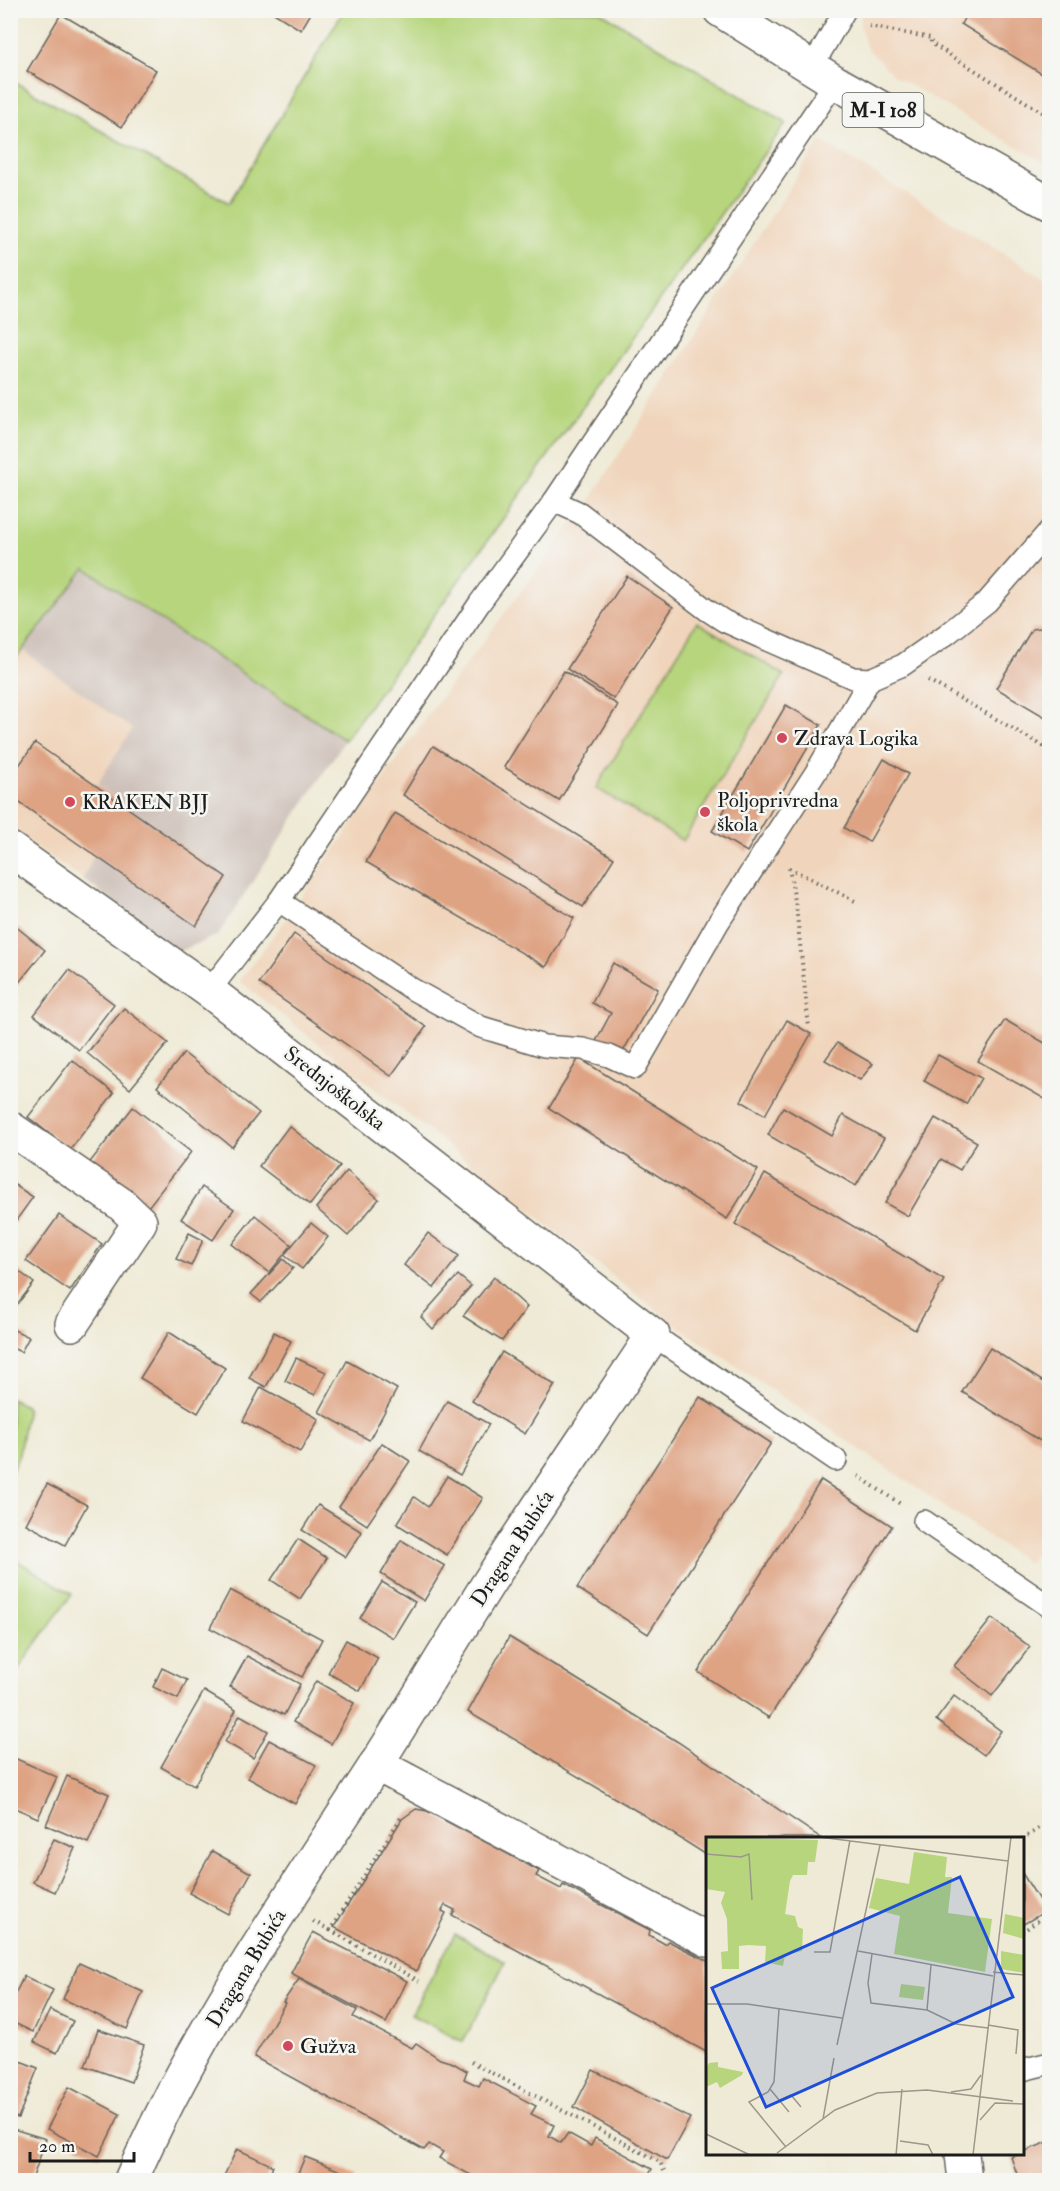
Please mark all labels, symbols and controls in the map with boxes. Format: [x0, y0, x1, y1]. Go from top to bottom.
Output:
road number: M-I 108 [842, 93, 924, 127]
place label: Zdrava Logika [794, 725, 918, 752]
marker: Zdrava Logika [775, 731, 789, 745]
place label: Poljoprivredna škola [717, 787, 839, 838]
place label: KRAKEN BJJ [82, 789, 209, 816]
marker: KRAKEN BJJ [63, 795, 77, 809]
marker: Poljoprivredna škola [698, 805, 712, 819]
street label: Srednjoškolska [278, 1040, 391, 1137]
street label: Dragana Bubića [465, 1485, 560, 1612]
inset map [706, 1837, 1024, 2155]
street label: Dragana Bubića [200, 1904, 293, 2033]
place label: Gužva [300, 2033, 357, 2060]
marker: Gužva [281, 2039, 295, 2053]
scale bar [30, 2125, 134, 2163]
text: 20 m [39, 2135, 75, 2158]

